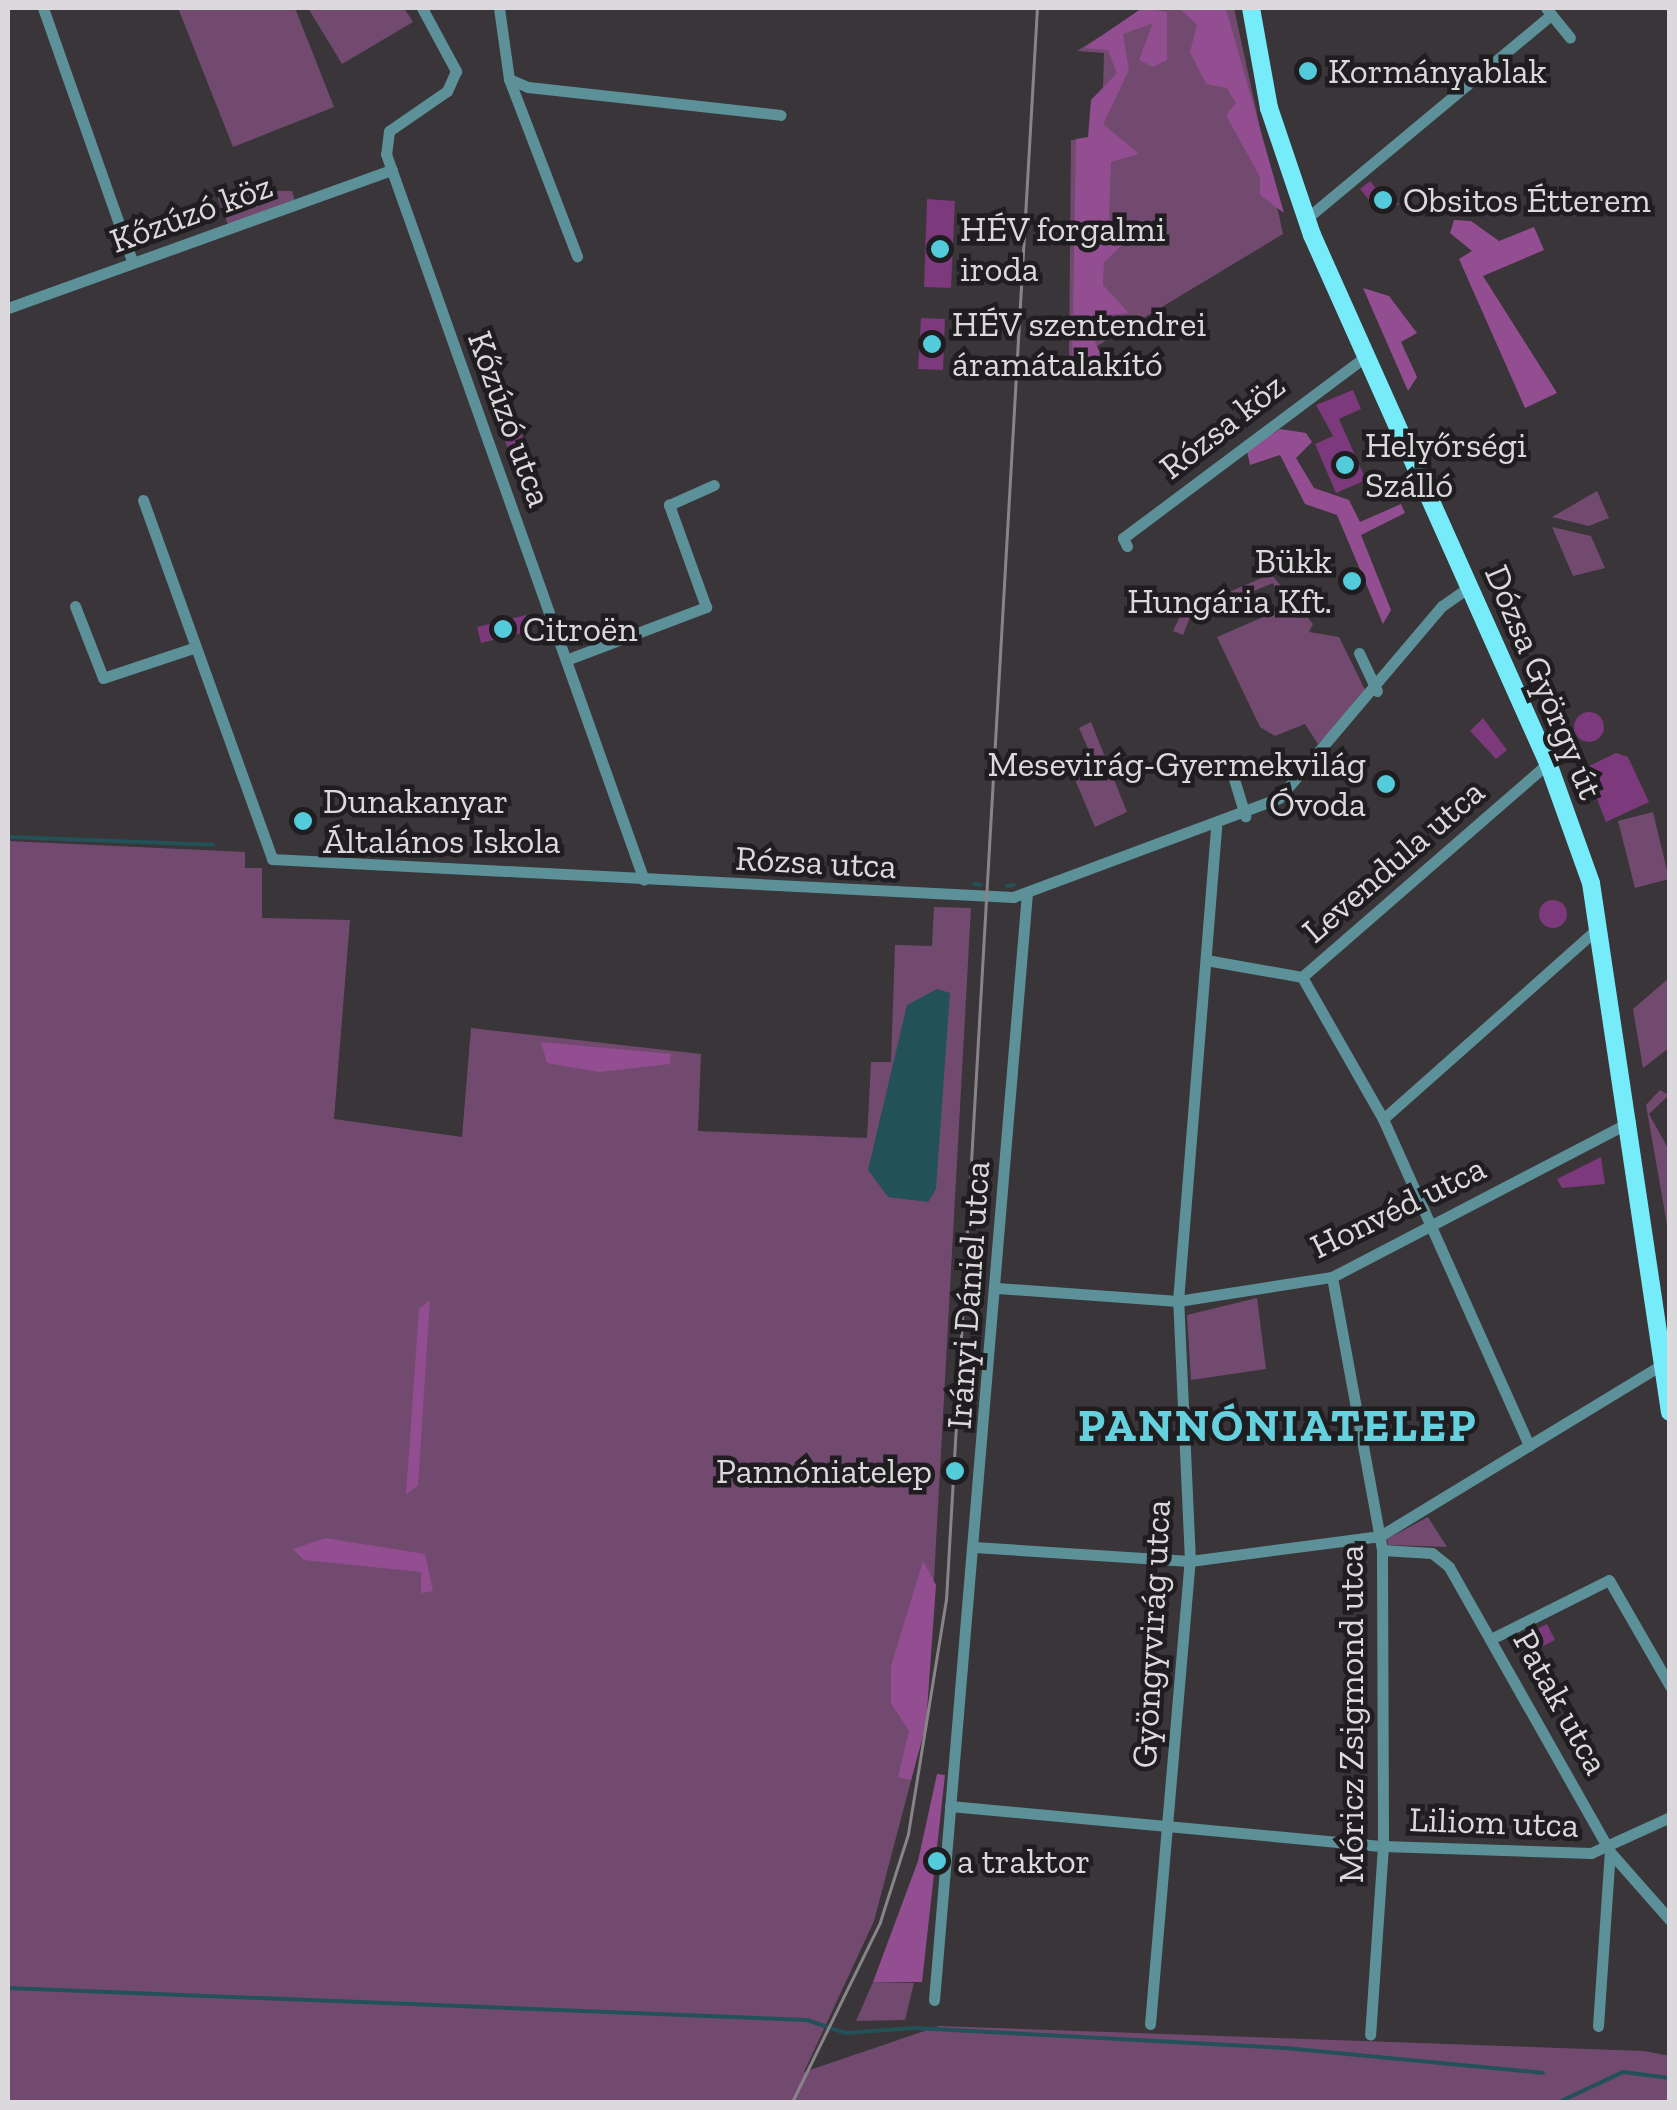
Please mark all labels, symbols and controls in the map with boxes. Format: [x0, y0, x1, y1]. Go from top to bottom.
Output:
place label: Kormányablak [1328, 50, 1547, 92]
marker: Kormányablak [1297, 60, 1319, 82]
street label: Kőzúzó köz [104, 164, 278, 262]
place label: Obsitos Étterem [1403, 179, 1651, 221]
marker: Obsitos Étterem [1372, 189, 1394, 211]
place label: HÉV forgalmi iroda [960, 208, 1167, 290]
marker: HÉV forgalmi iroda [929, 238, 951, 260]
place label: HÉV szentendrei áramátalakító [952, 303, 1207, 385]
street label: Kőzúzó utca [459, 326, 561, 512]
marker: HÉV szentendrei áramátalakító [921, 333, 943, 355]
street label: Rózsa köz [1151, 364, 1293, 488]
place label: Helyőrségi Szálló [1365, 424, 1527, 506]
marker: Helyőrségi Szálló [1334, 454, 1356, 476]
place label: Bükk Hungária Kft. [1127, 540, 1332, 622]
street label: Dózsa György út [1476, 558, 1612, 806]
marker: Bükk Hungária Kft. [1341, 570, 1363, 592]
place label: Citroën [523, 608, 638, 650]
marker: Citroën [492, 618, 514, 640]
place label: Mesevirág-Gyermekvilág Óvoda [988, 743, 1366, 825]
street label: Levendula utca [1293, 771, 1493, 951]
marker: Mesevirág-Gyermekvilág Óvoda [1375, 773, 1397, 795]
place label: Dunakanyar Általános Iskola [323, 780, 561, 862]
marker: Dunakanyar Általános Iskola [292, 810, 314, 832]
street label: Rózsa utca [734, 837, 898, 887]
street label: Honvéd utca [1304, 1147, 1492, 1267]
street label: Irányi Dániel utca [938, 1160, 998, 1430]
district label: PANNÓNIATELEP [1078, 1400, 1478, 1454]
place label: Pannóniatelep [716, 1450, 932, 1492]
marker: Pannóniatelep [942, 1458, 968, 1484]
street label: Gyöngyvirág utca [1123, 1499, 1179, 1769]
street label: Móricz Zsigmond utca [1330, 1545, 1372, 1883]
street label: Patak utca [1504, 1622, 1618, 1782]
street label: Liliom utca [1408, 1798, 1580, 1846]
place label: a traktor [957, 1840, 1090, 1882]
marker: a traktor [926, 1850, 948, 1872]

